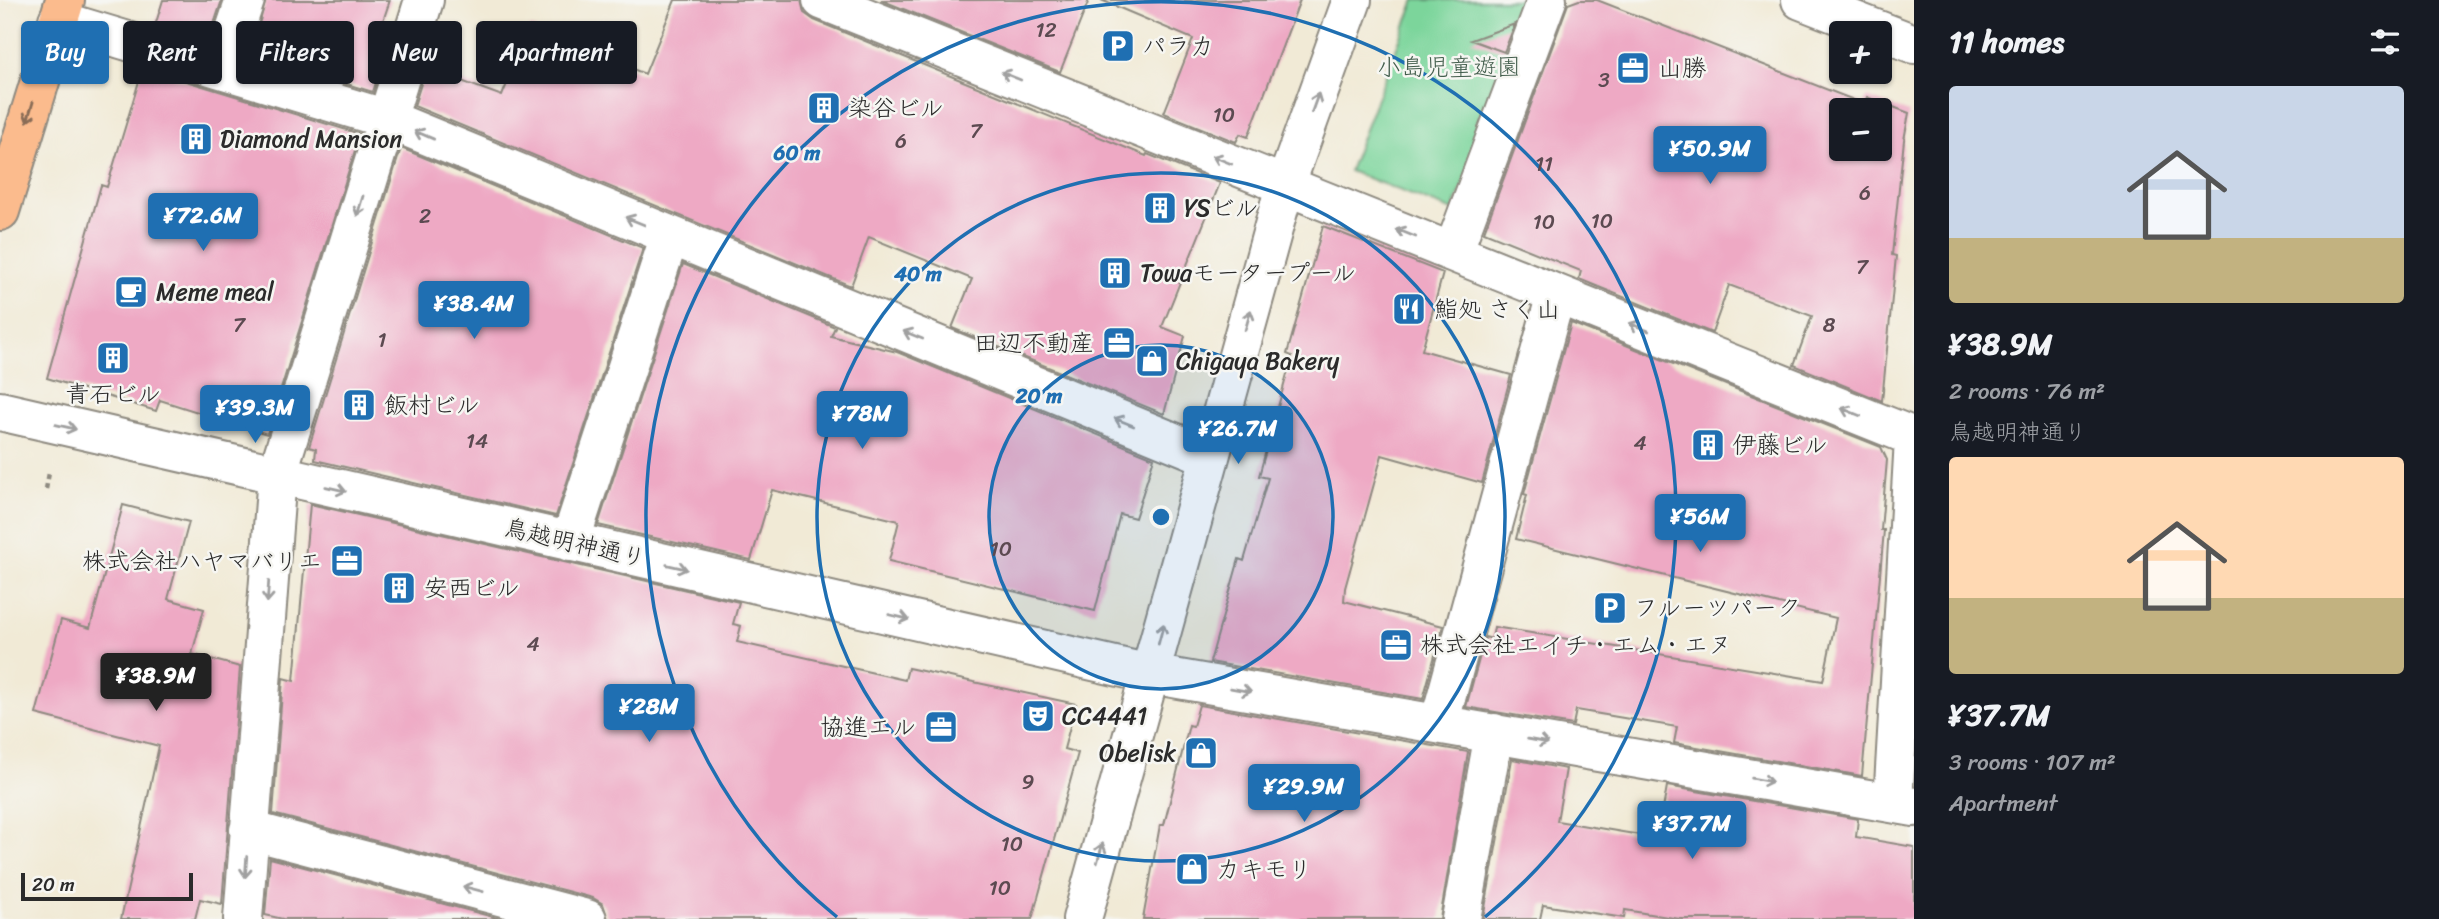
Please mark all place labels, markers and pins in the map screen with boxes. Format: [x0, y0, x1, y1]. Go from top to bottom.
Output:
place label: パラカ [1142, 25, 1214, 67]
parking icon: パラカ [1099, 27, 1137, 65]
place label: 山勝 [1658, 47, 1706, 89]
office icon: 山勝 [1614, 49, 1652, 87]
place label: 染谷ビル [848, 87, 944, 129]
building icon: 染谷ビル [805, 89, 843, 127]
place label: Diamond Mansion [220, 118, 402, 160]
building icon: Diamond Mansion [177, 120, 215, 158]
pin: ¥50.9M [1653, 127, 1767, 186]
place label: YSビル [1184, 187, 1258, 229]
building icon: YSビル [1141, 189, 1179, 227]
pin: ¥72.6M [146, 194, 260, 253]
place label: Towaモータープール [1140, 252, 1356, 294]
building icon: Towaモータープール [1096, 254, 1134, 292]
place label: Meme meal [156, 271, 275, 313]
cafe icon: Meme meal [112, 273, 150, 311]
pin: ¥38.4M [417, 282, 531, 341]
place label: 鮨処 さく山 [1434, 288, 1560, 330]
restaurant icon: 鮨処 さく山 [1390, 290, 1428, 328]
place label: 田辺不動産 [974, 322, 1094, 364]
office icon: 田辺不動産 [1100, 324, 1138, 362]
building icon: 青石ビル [94, 339, 132, 377]
place label: Chigaya Bakery [1176, 340, 1340, 382]
shop icon: Chigaya Bakery [1133, 342, 1171, 380]
place label: 青石ビル [65, 373, 161, 415]
place label: 飯村ビル [384, 384, 480, 426]
pin: ¥39.3M [198, 386, 312, 445]
building icon: 飯村ビル [340, 386, 378, 424]
pin: ¥78M [821, 392, 903, 451]
pin: ¥26.7M [1181, 406, 1295, 466]
place label: 伊藤ビル [1732, 424, 1828, 466]
building icon: 伊藤ビル [1689, 426, 1727, 464]
pin: ¥56M [1659, 494, 1741, 554]
centre of rings [1149, 505, 1173, 529]
place label: 株式会社ハヤマバリエ [82, 540, 322, 582]
office icon: 株式会社ハヤマバリエ [328, 542, 366, 580]
place label: 安西ビル [424, 567, 520, 609]
building icon: 安西ビル [380, 569, 418, 607]
place label: フルーツパーク [1634, 587, 1801, 629]
parking icon: フルーツパーク [1591, 589, 1629, 627]
place label: 株式会社エイチ・エム・エヌ [1420, 624, 1732, 666]
office icon: 株式会社エイチ・エム・エヌ [1377, 626, 1415, 664]
pin: ¥38.9M [99, 654, 213, 713]
pin: ¥28M [608, 684, 690, 744]
place label: CC4441 [1062, 695, 1147, 737]
theatre icon: CC4441 [1019, 697, 1057, 735]
place label: 協進エル [820, 706, 916, 748]
office icon: 協進エル [922, 708, 960, 746]
place label: Obelisk [1099, 732, 1176, 774]
shop icon: Obelisk [1182, 734, 1220, 772]
pin: ¥29.9M [1247, 764, 1361, 824]
pin: ¥37.7M [1635, 802, 1749, 861]
place label: カキモリ [1216, 848, 1312, 890]
shop icon: カキモリ [1173, 850, 1211, 888]

